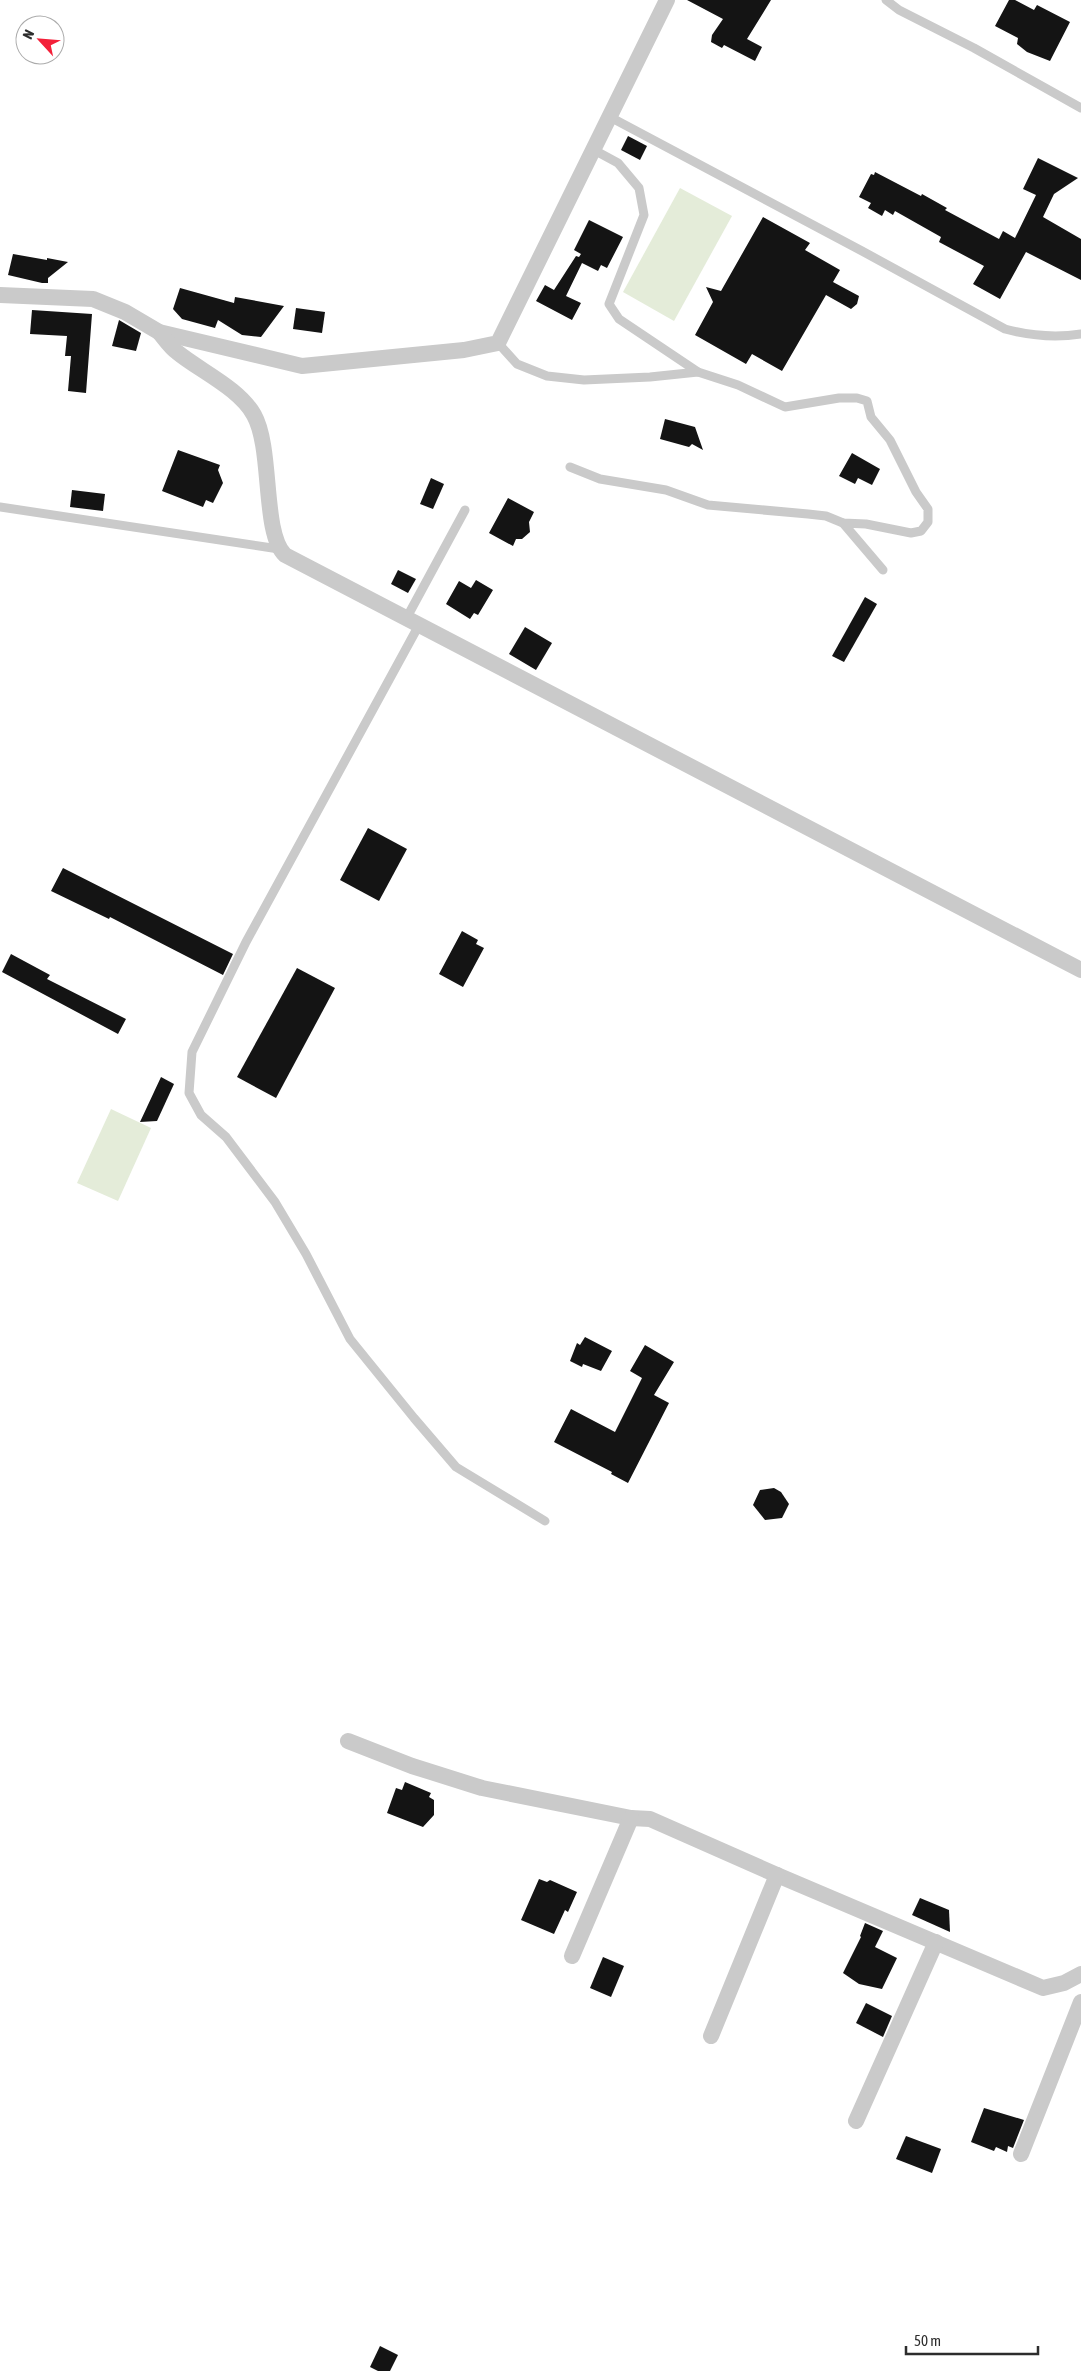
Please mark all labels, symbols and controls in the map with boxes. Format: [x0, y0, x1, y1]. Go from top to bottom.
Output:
north arrow [15, 15, 65, 65]
text: N [19, 27, 37, 42]
scale bar [906, 2324, 1038, 2356]
text: 50 m [914, 2332, 941, 2349]

